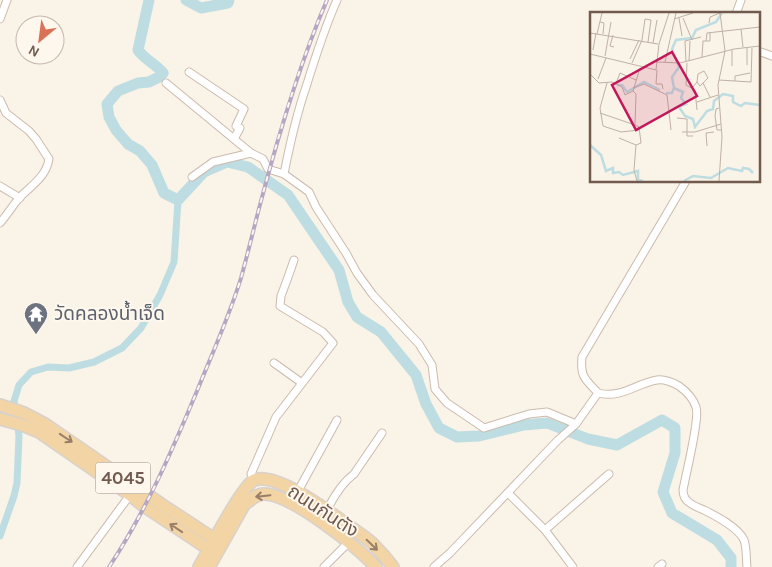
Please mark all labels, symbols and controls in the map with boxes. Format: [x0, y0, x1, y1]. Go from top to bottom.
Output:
inset map [590, 12, 760, 182]
north arrow [15, 15, 65, 65]
text: N [25, 41, 42, 61]
place label: วัดคลองน้ำเจ็ด [54, 300, 165, 325]
temple icon: วัดคลองน้ำเจ็ด [23, 301, 49, 335]
one-way arrow [58, 434, 72, 444]
road number: 4045 [96, 462, 150, 493]
street label: ถนนกันตัง [283, 480, 363, 542]
one-way arrow [256, 491, 272, 501]
one-way arrow [169, 522, 183, 532]
one-way arrow [366, 539, 379, 551]

